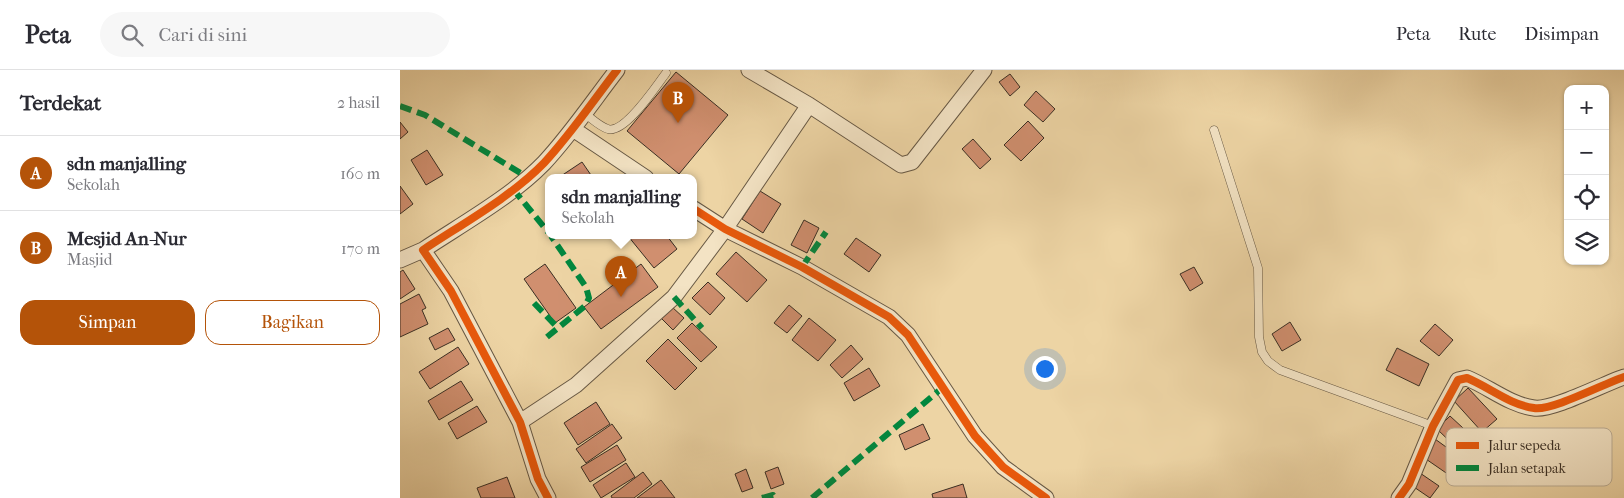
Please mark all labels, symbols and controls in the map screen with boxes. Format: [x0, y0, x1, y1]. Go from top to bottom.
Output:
search box [100, 12, 450, 57]
text: Peta [25, 21, 70, 49]
icon: search [118, 21, 146, 49]
text: Cari di sini [158, 24, 247, 46]
text: Peta [1396, 24, 1430, 45]
text: Rute [1458, 24, 1496, 45]
text: Disimpan [1524, 24, 1599, 45]
pin: B [662, 82, 694, 123]
map controls [1564, 85, 1609, 265]
button: + [1564, 85, 1609, 130]
text: Terdekat [20, 91, 101, 115]
text: 2 hasil [337, 93, 380, 112]
button: − [1564, 130, 1609, 175]
text: sdn manjalling [67, 153, 186, 175]
text: A [31, 164, 41, 183]
text: 160 m [340, 164, 380, 183]
popup [545, 174, 697, 239]
text: Sekolah [67, 175, 120, 194]
button: locate [1564, 175, 1609, 220]
text: sdn manjalling [562, 186, 680, 208]
text: Sekolah [562, 208, 614, 227]
button: layers [1564, 220, 1609, 265]
text: Mesjid An-Nur [67, 228, 187, 250]
text: B [31, 239, 41, 258]
text: 170 m [341, 239, 380, 258]
text: Masjid [67, 250, 112, 269]
pin: A [605, 256, 637, 297]
button: Simpan [20, 300, 195, 345]
button: Bagikan [205, 300, 380, 345]
your location [1032, 356, 1058, 382]
legend [1446, 428, 1612, 486]
text: Jalur sepeda [1487, 437, 1561, 454]
text: Jalan setapak [1487, 460, 1567, 477]

